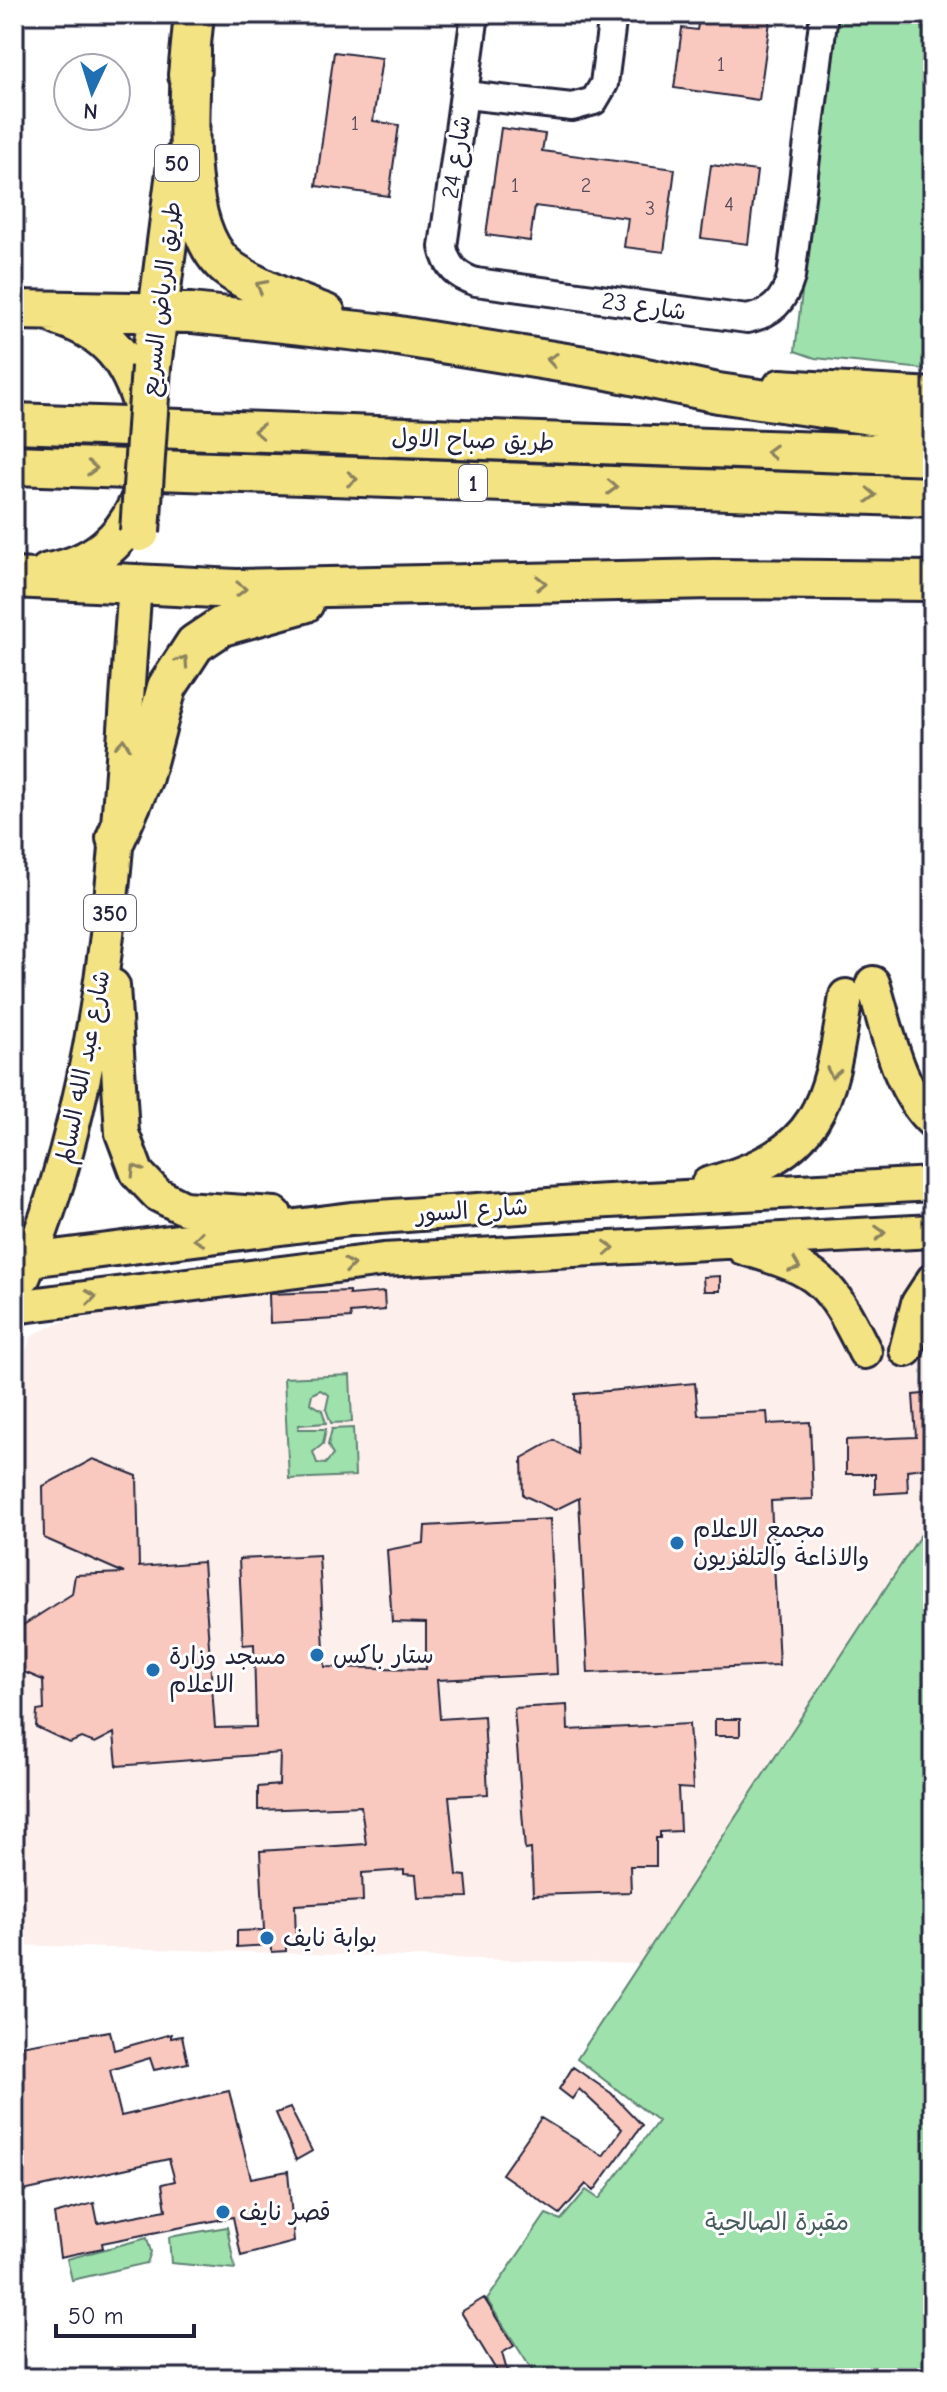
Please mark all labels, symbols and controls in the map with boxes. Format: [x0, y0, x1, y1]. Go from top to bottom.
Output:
north arrow [52, 52, 132, 132]
house number: 1 [717, 53, 725, 76]
text: N [83, 97, 99, 124]
house number: 1 [351, 112, 359, 135]
street label: شارع 24 [436, 113, 479, 201]
road number: 50 [155, 145, 199, 181]
house number: 1 [511, 174, 519, 197]
house number: 2 [581, 174, 591, 197]
house number: 4 [724, 193, 734, 216]
house number: 3 [645, 197, 655, 220]
street label: طريق الرياض السريع [135, 200, 190, 399]
one-way arrow [254, 281, 269, 296]
street label: شارع 23 [600, 286, 688, 329]
one-way arrow [546, 353, 559, 370]
one-way arrow [252, 423, 265, 440]
street label: طريق صباح الاول [391, 423, 555, 459]
one-way arrow [764, 443, 777, 460]
one-way arrow [86, 460, 99, 477]
road number: 1 [459, 465, 487, 501]
one-way arrow [346, 470, 359, 487]
one-way arrow [606, 478, 619, 495]
one-way arrow [865, 486, 878, 503]
one-way arrow [535, 574, 548, 591]
one-way arrow [235, 580, 248, 598]
one-way arrow [173, 655, 188, 669]
one-way arrow [114, 737, 131, 750]
road number: 350 [84, 895, 136, 931]
street label: شارع عبد الله السالم [51, 968, 119, 1167]
one-way arrow [826, 1066, 843, 1079]
one-way arrow [131, 1164, 146, 1178]
street label: شارع السور [413, 1192, 529, 1231]
one-way arrow [874, 1224, 887, 1241]
one-way arrow [192, 1231, 205, 1248]
one-way arrow [603, 1240, 616, 1257]
one-way arrow [787, 1256, 801, 1272]
one-way arrow [343, 1257, 356, 1274]
one-way arrow [84, 1289, 98, 1306]
place label: مجمع الاعلام والاذاعة والتلفزيون [693, 1515, 869, 1571]
marker: مجمع الاعلام والاذاعة والتلفزيون [668, 1534, 686, 1552]
place label: ستار باكس [333, 1641, 434, 1669]
place label: مسجد وزارة الاعلام [169, 1642, 286, 1702]
marker: ستار باكس [308, 1646, 326, 1664]
marker: مسجد وزارة الاعلام [144, 1661, 162, 1679]
place label: بوابة نايف [283, 1924, 377, 1953]
marker: بوابة نايف [258, 1929, 276, 1947]
place label: قصر نايف [239, 2198, 331, 2226]
marker: قصر نايف [214, 2203, 232, 2221]
park label: مقبرة الصالحية [705, 2208, 849, 2236]
scale bar [56, 2288, 194, 2338]
text: 50 m [68, 2302, 124, 2330]

